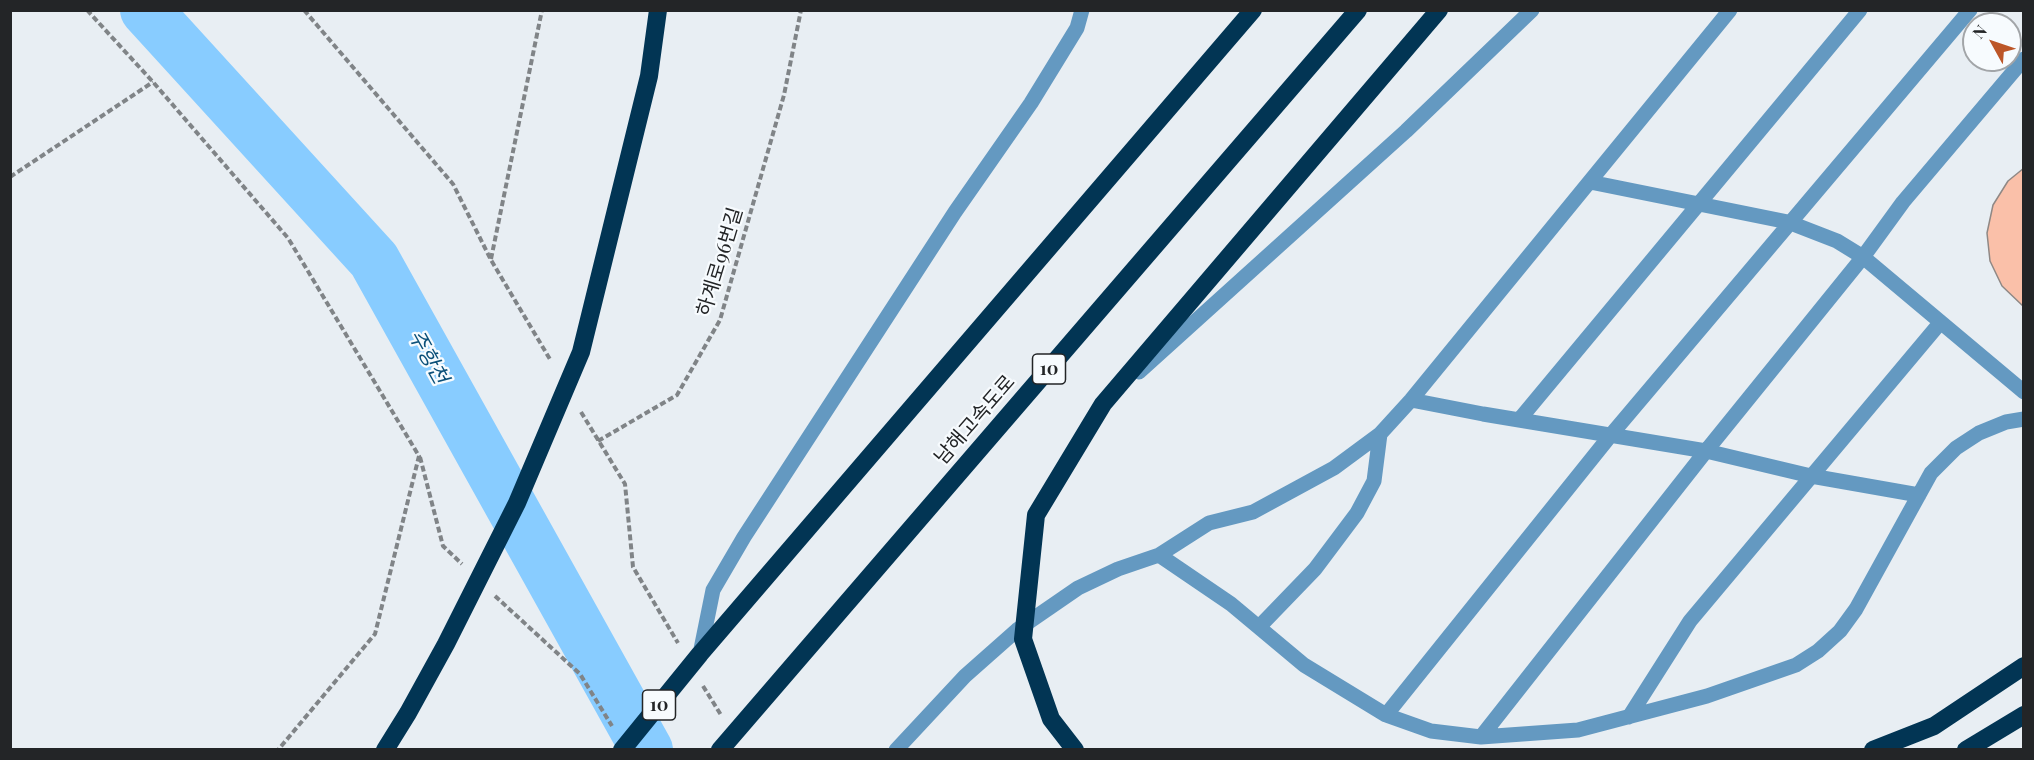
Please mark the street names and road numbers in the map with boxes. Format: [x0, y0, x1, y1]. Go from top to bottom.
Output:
street label: 하계로96번길 [692, 205, 748, 319]
road number: 10 [1032, 354, 1066, 384]
street label: 남해고속도로 [930, 370, 1020, 470]
road number: 10 [642, 690, 676, 720]

